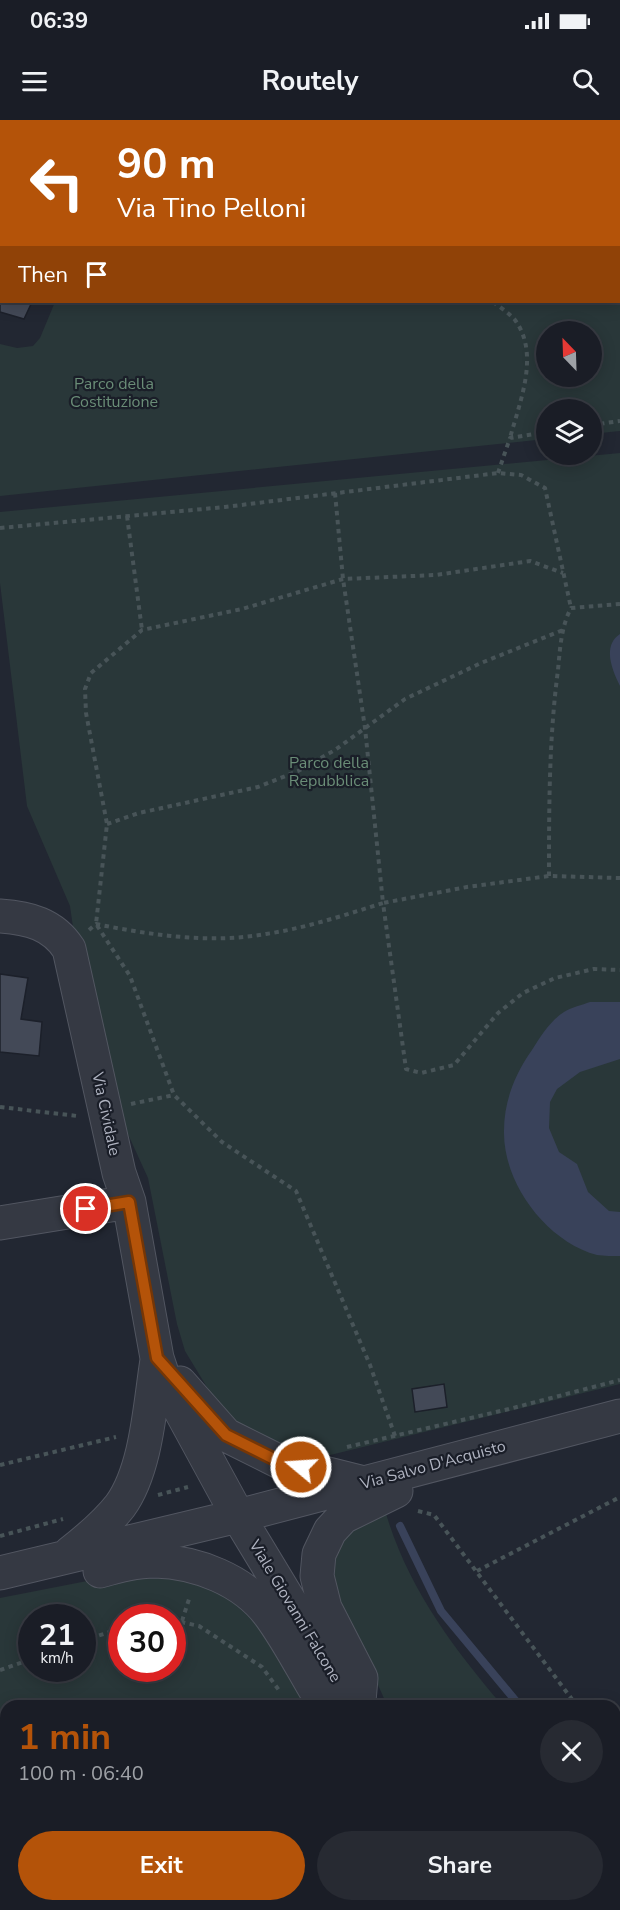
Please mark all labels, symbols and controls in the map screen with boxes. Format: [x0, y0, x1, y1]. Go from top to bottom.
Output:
text: 06:39 [30, 6, 88, 36]
text: Routely [262, 63, 358, 100]
icon: menu [18, 65, 51, 98]
icon: search [569, 65, 602, 98]
text: 90 m [117, 136, 216, 193]
icon: left [18, 144, 96, 222]
text: Via Tino Pelloni [117, 190, 306, 227]
icon: arrive [80, 258, 113, 291]
text: Then [18, 260, 68, 290]
north arrow [536, 321, 602, 387]
map controls [536, 321, 602, 465]
park label: Parco della Costituzione [70, 373, 158, 413]
button: layers [536, 399, 602, 465]
park label: Parco della Repubblica [289, 752, 369, 792]
street label: Via Cividale [86, 1069, 126, 1158]
pin [60, 1183, 111, 1234]
icon: arrive [69, 1192, 102, 1225]
position arrow [269, 1435, 333, 1499]
street label: Via Salvo D'Acquisto [357, 1435, 508, 1495]
street label: Viale Giovanni Falcone [243, 1535, 346, 1686]
speed limit sign: 30 [108, 1604, 186, 1682]
text: 21 [39, 1615, 75, 1656]
text: km/h [40, 1648, 74, 1668]
text: 1 min [18, 1713, 111, 1762]
button: close [540, 1720, 603, 1783]
text: 100 m · 06:40 [18, 1760, 144, 1787]
button: Exit [18, 1831, 305, 1900]
button: Share [317, 1831, 603, 1900]

